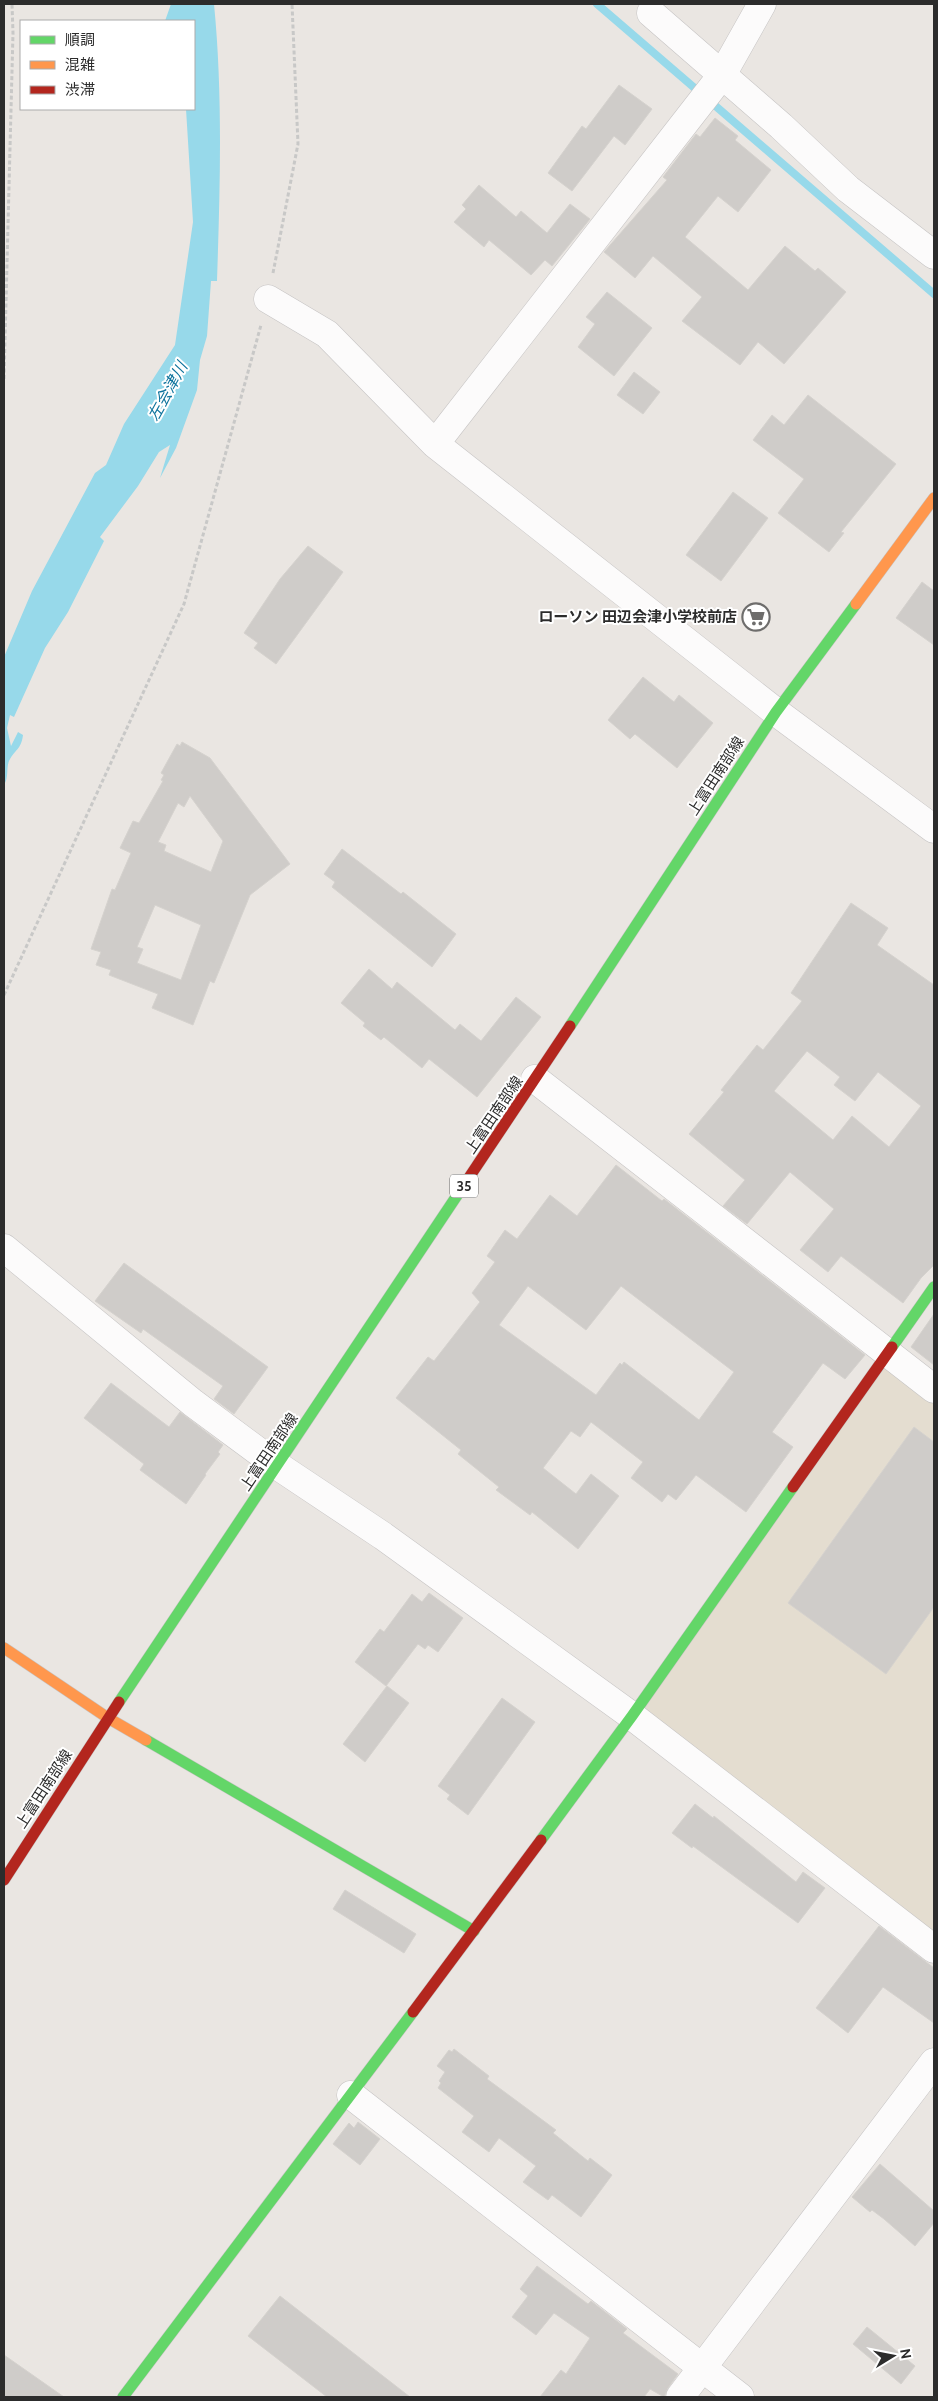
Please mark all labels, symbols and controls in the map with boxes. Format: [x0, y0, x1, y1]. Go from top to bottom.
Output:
legend [20, 20, 195, 110]
text: 順調 [65, 31, 95, 49]
text: 混雑 [65, 56, 95, 74]
text: 渋滞 [65, 81, 95, 99]
water label: 左会津川 [144, 357, 192, 424]
supermarket icon: ローソン 田辺会津小学校前店 [741, 602, 771, 632]
place label: ローソン 田辺会津小学校前店 [539, 608, 737, 626]
street label: 上富田南部線 [684, 733, 748, 819]
street label: 上富田南部線 [461, 1073, 527, 1157]
road number: 35 [450, 1174, 478, 1198]
street label: 上富田南部線 [236, 1410, 302, 1494]
street label: 上富田南部線 [12, 1746, 76, 1832]
north arrow [868, 2331, 918, 2381]
text: N [896, 2347, 916, 2360]

